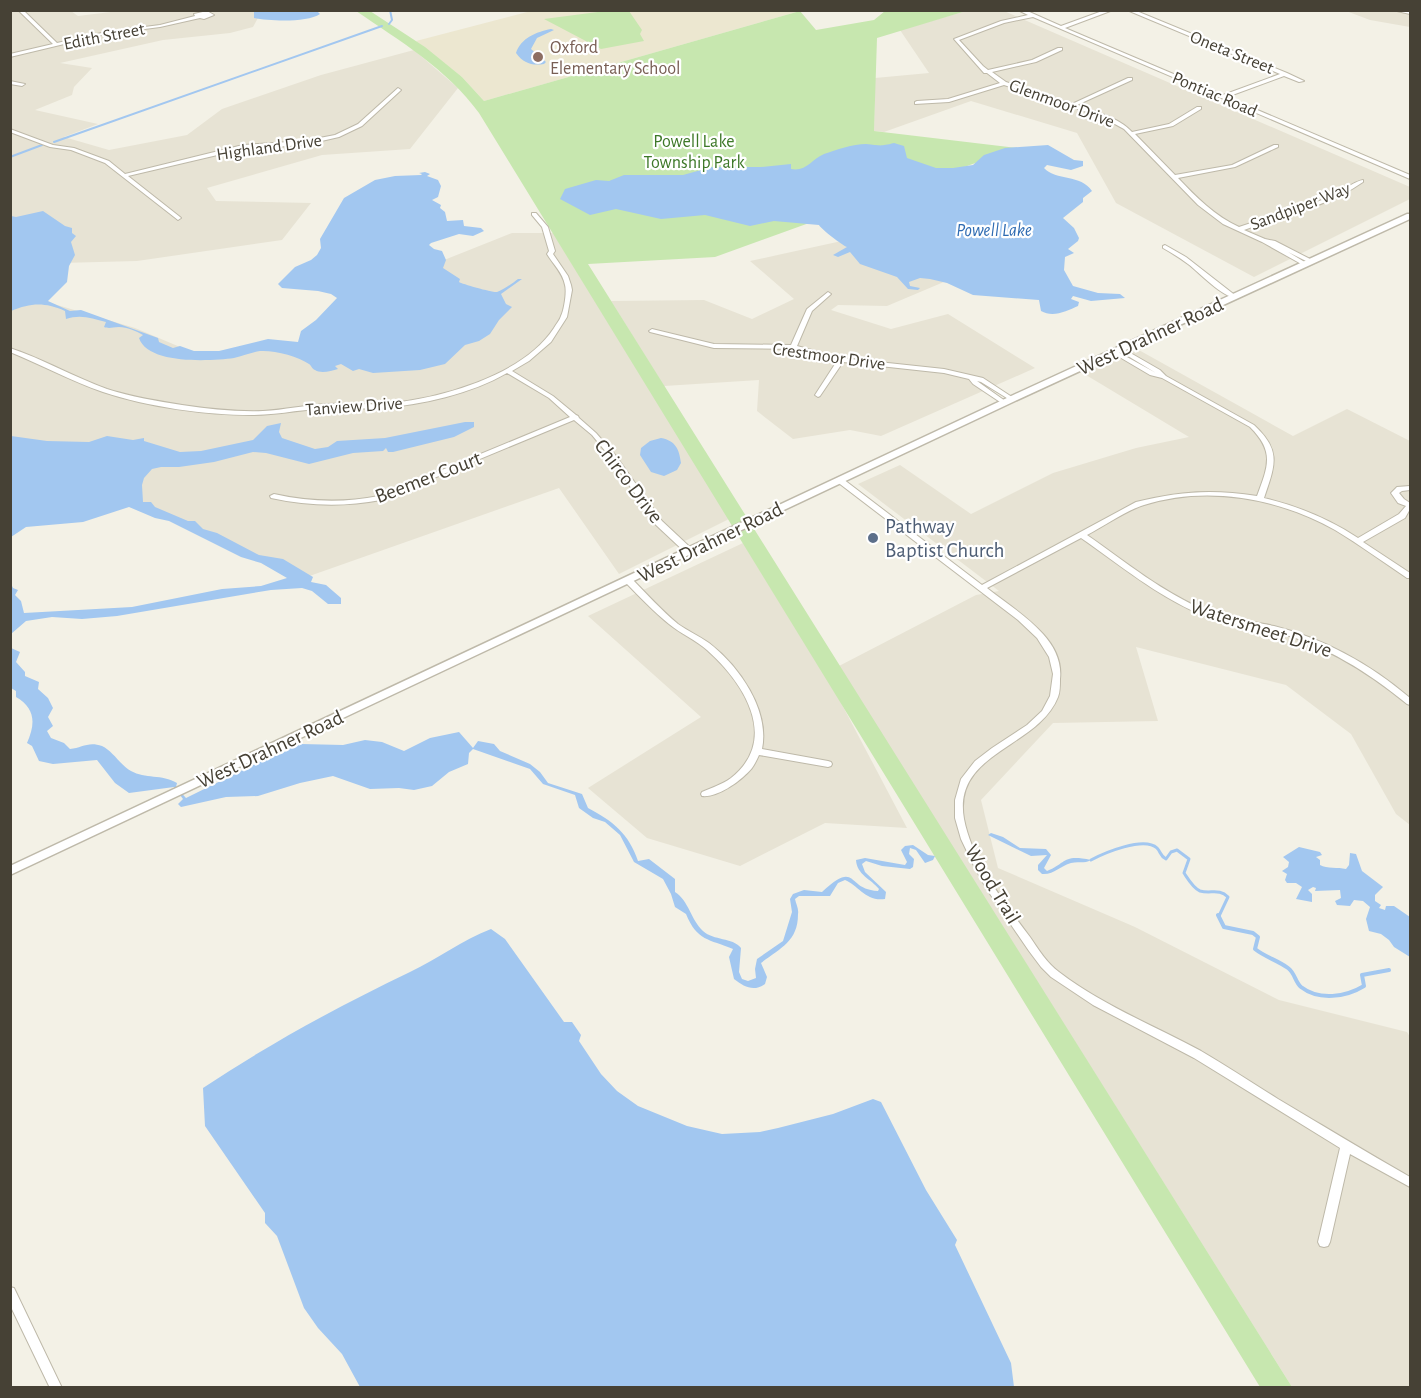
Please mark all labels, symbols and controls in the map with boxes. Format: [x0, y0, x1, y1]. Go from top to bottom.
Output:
street label: Edith Street [62, 20, 147, 54]
street label: Oneta Street [1187, 28, 1276, 78]
place label: Oxford Elementary School [550, 39, 681, 78]
marker: Oxford Elementary School [531, 50, 545, 64]
street label: Pontiac Road [1169, 69, 1260, 121]
street label: Glenmoor Drive [1007, 77, 1117, 131]
street label: Highland Drive [215, 132, 323, 164]
park label: Powell Lake Township Park [643, 133, 745, 172]
street label: Sandpiper Way [1248, 180, 1353, 234]
water label: Powell Lake [956, 222, 1032, 240]
street label: West Drahner Road [1074, 293, 1227, 379]
street label: Crestmoor Drive [771, 340, 886, 374]
street label: Tanview Drive [305, 395, 403, 419]
street label: Chirco Drive [590, 435, 667, 527]
street label: Beemer Court [372, 447, 484, 507]
street label: West Drahner Road [634, 498, 786, 587]
place label: Pathway Baptist Church [885, 516, 1005, 561]
marker: Pathway Baptist Church [866, 531, 880, 545]
street label: Watersmeet Drive [1187, 596, 1334, 661]
street label: West Drahner Road [194, 706, 347, 792]
street label: Wood Trail [961, 841, 1024, 928]

